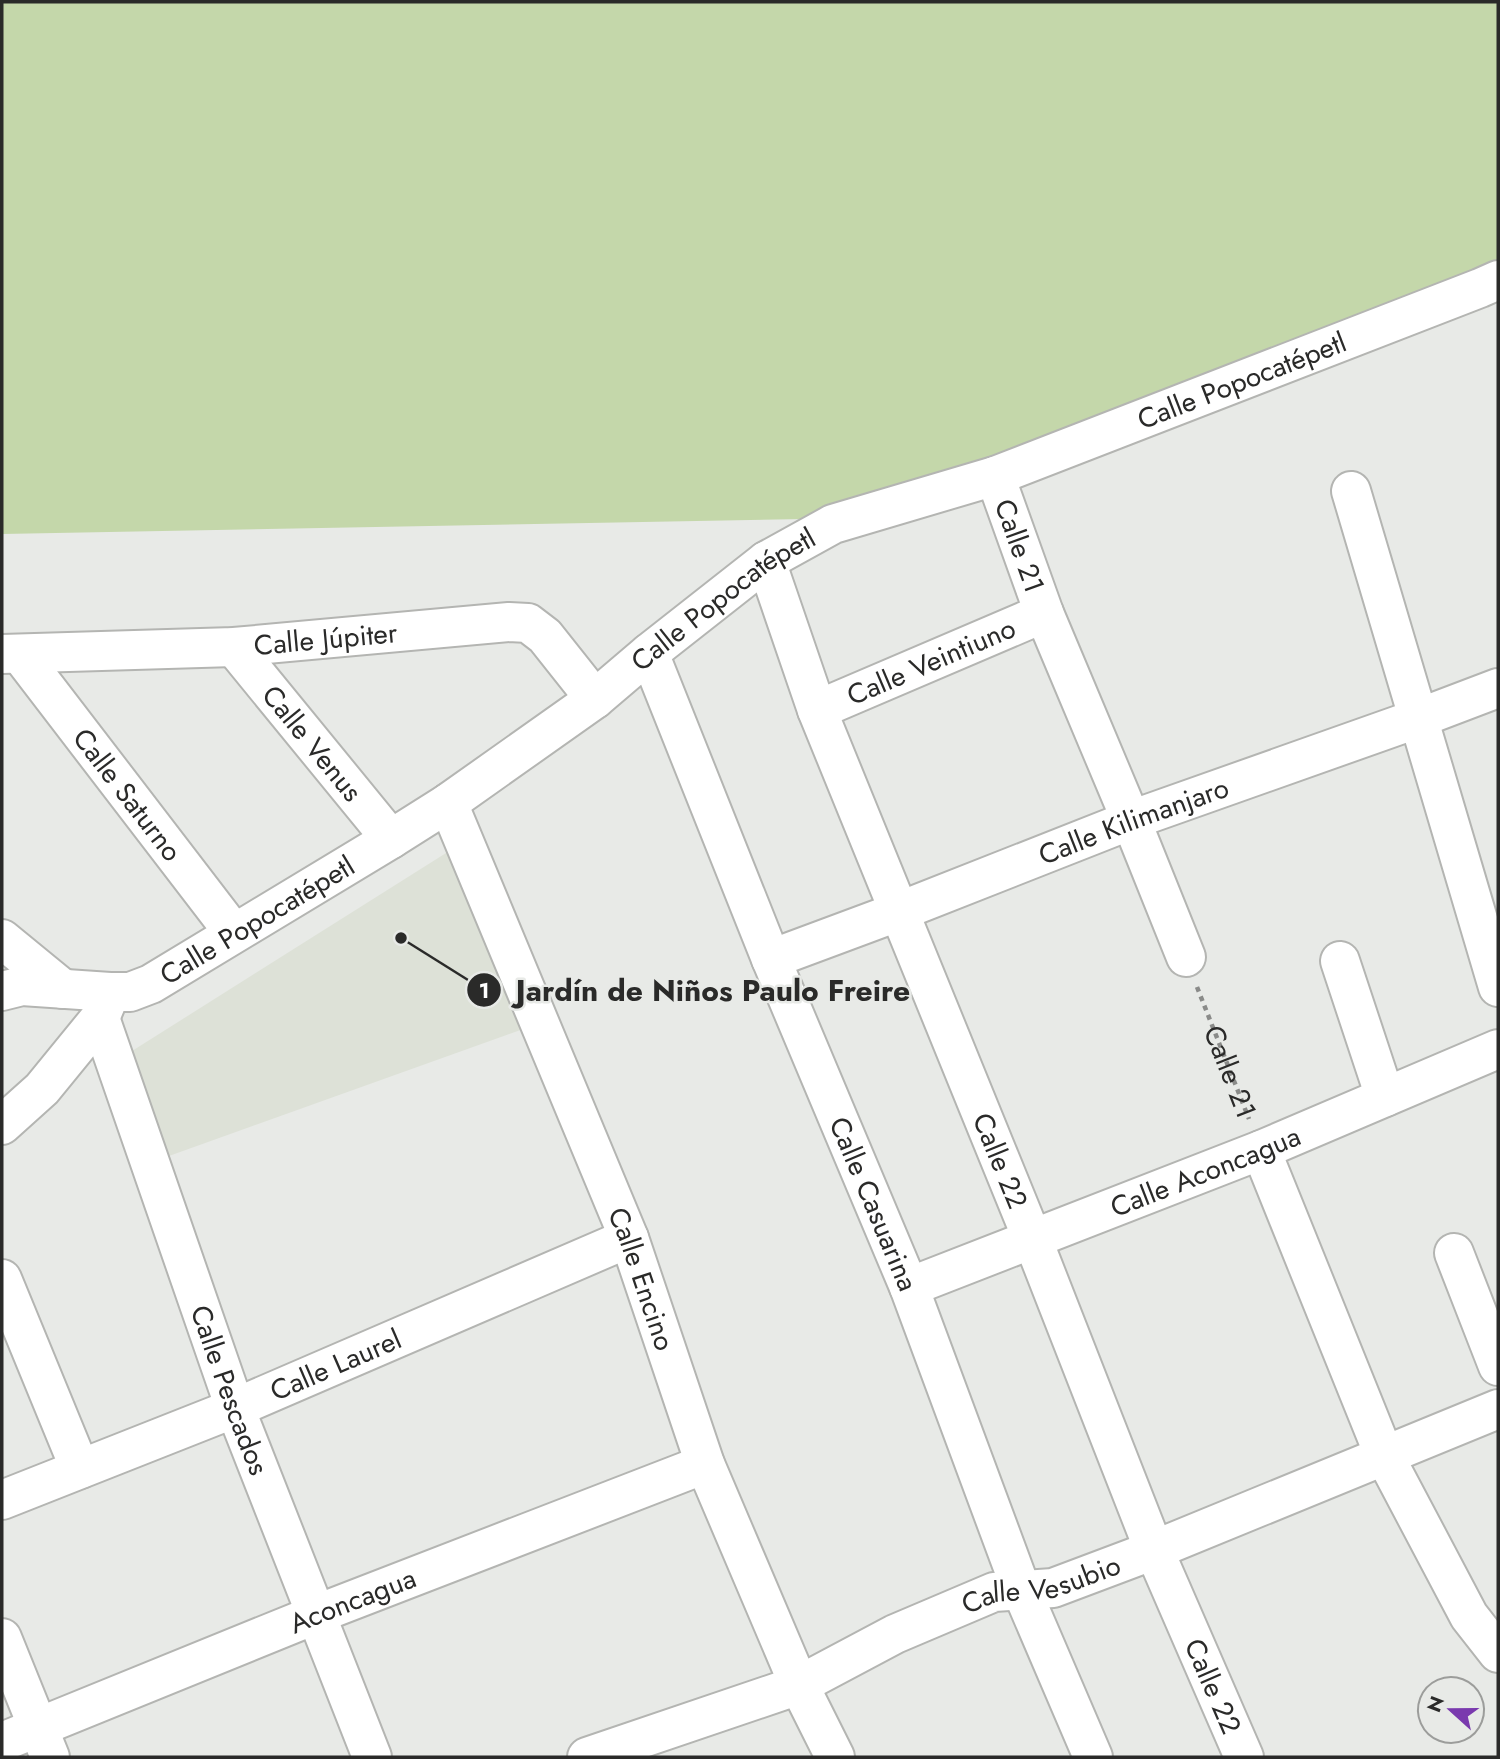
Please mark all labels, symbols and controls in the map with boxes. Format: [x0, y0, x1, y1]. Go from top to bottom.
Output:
street label: Calle Popocatépetl [1131, 321, 1352, 439]
street label: Calle 21 [984, 493, 1056, 598]
street label: Calle Popocatépetl [622, 517, 823, 681]
street label: Calle Veintiuno [840, 607, 1022, 715]
street label: Calle Júpiter [252, 612, 399, 666]
street label: Calle Venus [252, 676, 373, 810]
street label: Calle Saturno [63, 719, 192, 870]
street label: Calle Kilimanjaro [1032, 767, 1234, 875]
street label: Calle Popocatépetl [152, 845, 362, 995]
callout: Jardín de Niños Paulo Freire [467, 965, 924, 1016]
text: Jardín de Niños Paulo Freire [511, 969, 910, 1012]
text: 1 [479, 976, 489, 1006]
street label: Calle 21 [1194, 1019, 1267, 1124]
street label: Calle 22 [963, 1106, 1038, 1215]
street label: Calle Casuarina [819, 1110, 929, 1297]
street label: Calle Aconcagua [1104, 1115, 1307, 1227]
street label: Calle Encino [598, 1201, 686, 1356]
street label: Calle Pescados [180, 1299, 280, 1481]
street label: Calle Laurel [263, 1318, 408, 1411]
street label: Calle Vesubio [955, 1544, 1126, 1624]
street label: Aconcagua [283, 1557, 422, 1644]
street label: Calle 22 [1174, 1632, 1252, 1740]
north arrow [1416, 1675, 1486, 1745]
text: N [1420, 1692, 1451, 1716]

